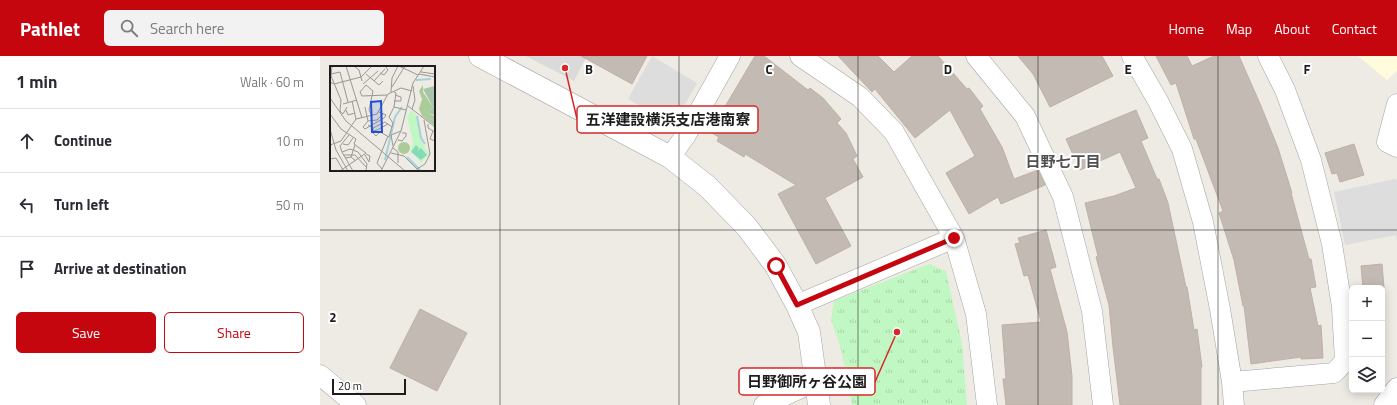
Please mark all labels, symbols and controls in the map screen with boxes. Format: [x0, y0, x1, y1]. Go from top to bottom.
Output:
search box [104, 10, 384, 46]
text: Pathlet [20, 14, 80, 43]
icon: search [118, 17, 140, 39]
text: Search here [150, 17, 224, 40]
text: Home [1169, 18, 1204, 39]
text: Map [1226, 18, 1252, 39]
text: About [1274, 18, 1310, 39]
text: Contact [1332, 18, 1377, 39]
text: B [585, 59, 593, 79]
text: C [765, 59, 773, 79]
text: D [944, 59, 952, 79]
text: E [1124, 59, 1132, 79]
text: F [1304, 59, 1311, 79]
inset map [330, 66, 435, 171]
text: 1 min [16, 69, 57, 95]
text: Walk · 60 m [240, 72, 304, 92]
callout: 五洋建設横浜支店港南寮 [577, 106, 758, 133]
text: 五洋建設横浜支店港南寮 [585, 108, 751, 131]
text: Continue [54, 129, 112, 152]
icon: ahead [16, 130, 38, 152]
text: 10 m [276, 131, 304, 151]
district label: 日野七丁目 [1025, 150, 1101, 173]
text: Turn left [54, 193, 109, 216]
icon: left [16, 194, 38, 216]
text: 50 m [276, 195, 304, 215]
route end [945, 229, 963, 247]
text: Arrive at destination [54, 257, 187, 280]
route start [767, 257, 785, 275]
icon: arrive [16, 258, 38, 280]
map controls [1349, 285, 1385, 393]
button: + [1349, 285, 1385, 321]
text: 2 [329, 307, 337, 327]
button: Save [16, 312, 156, 353]
button: Share [164, 312, 304, 353]
button: − [1349, 321, 1385, 357]
button: layers [1349, 357, 1385, 393]
callout: 日野御所ヶ谷公園 [739, 368, 875, 395]
text: 日野御所ヶ谷公園 [747, 370, 867, 393]
scale bar [332, 377, 406, 396]
text: 20 m [338, 378, 362, 394]

